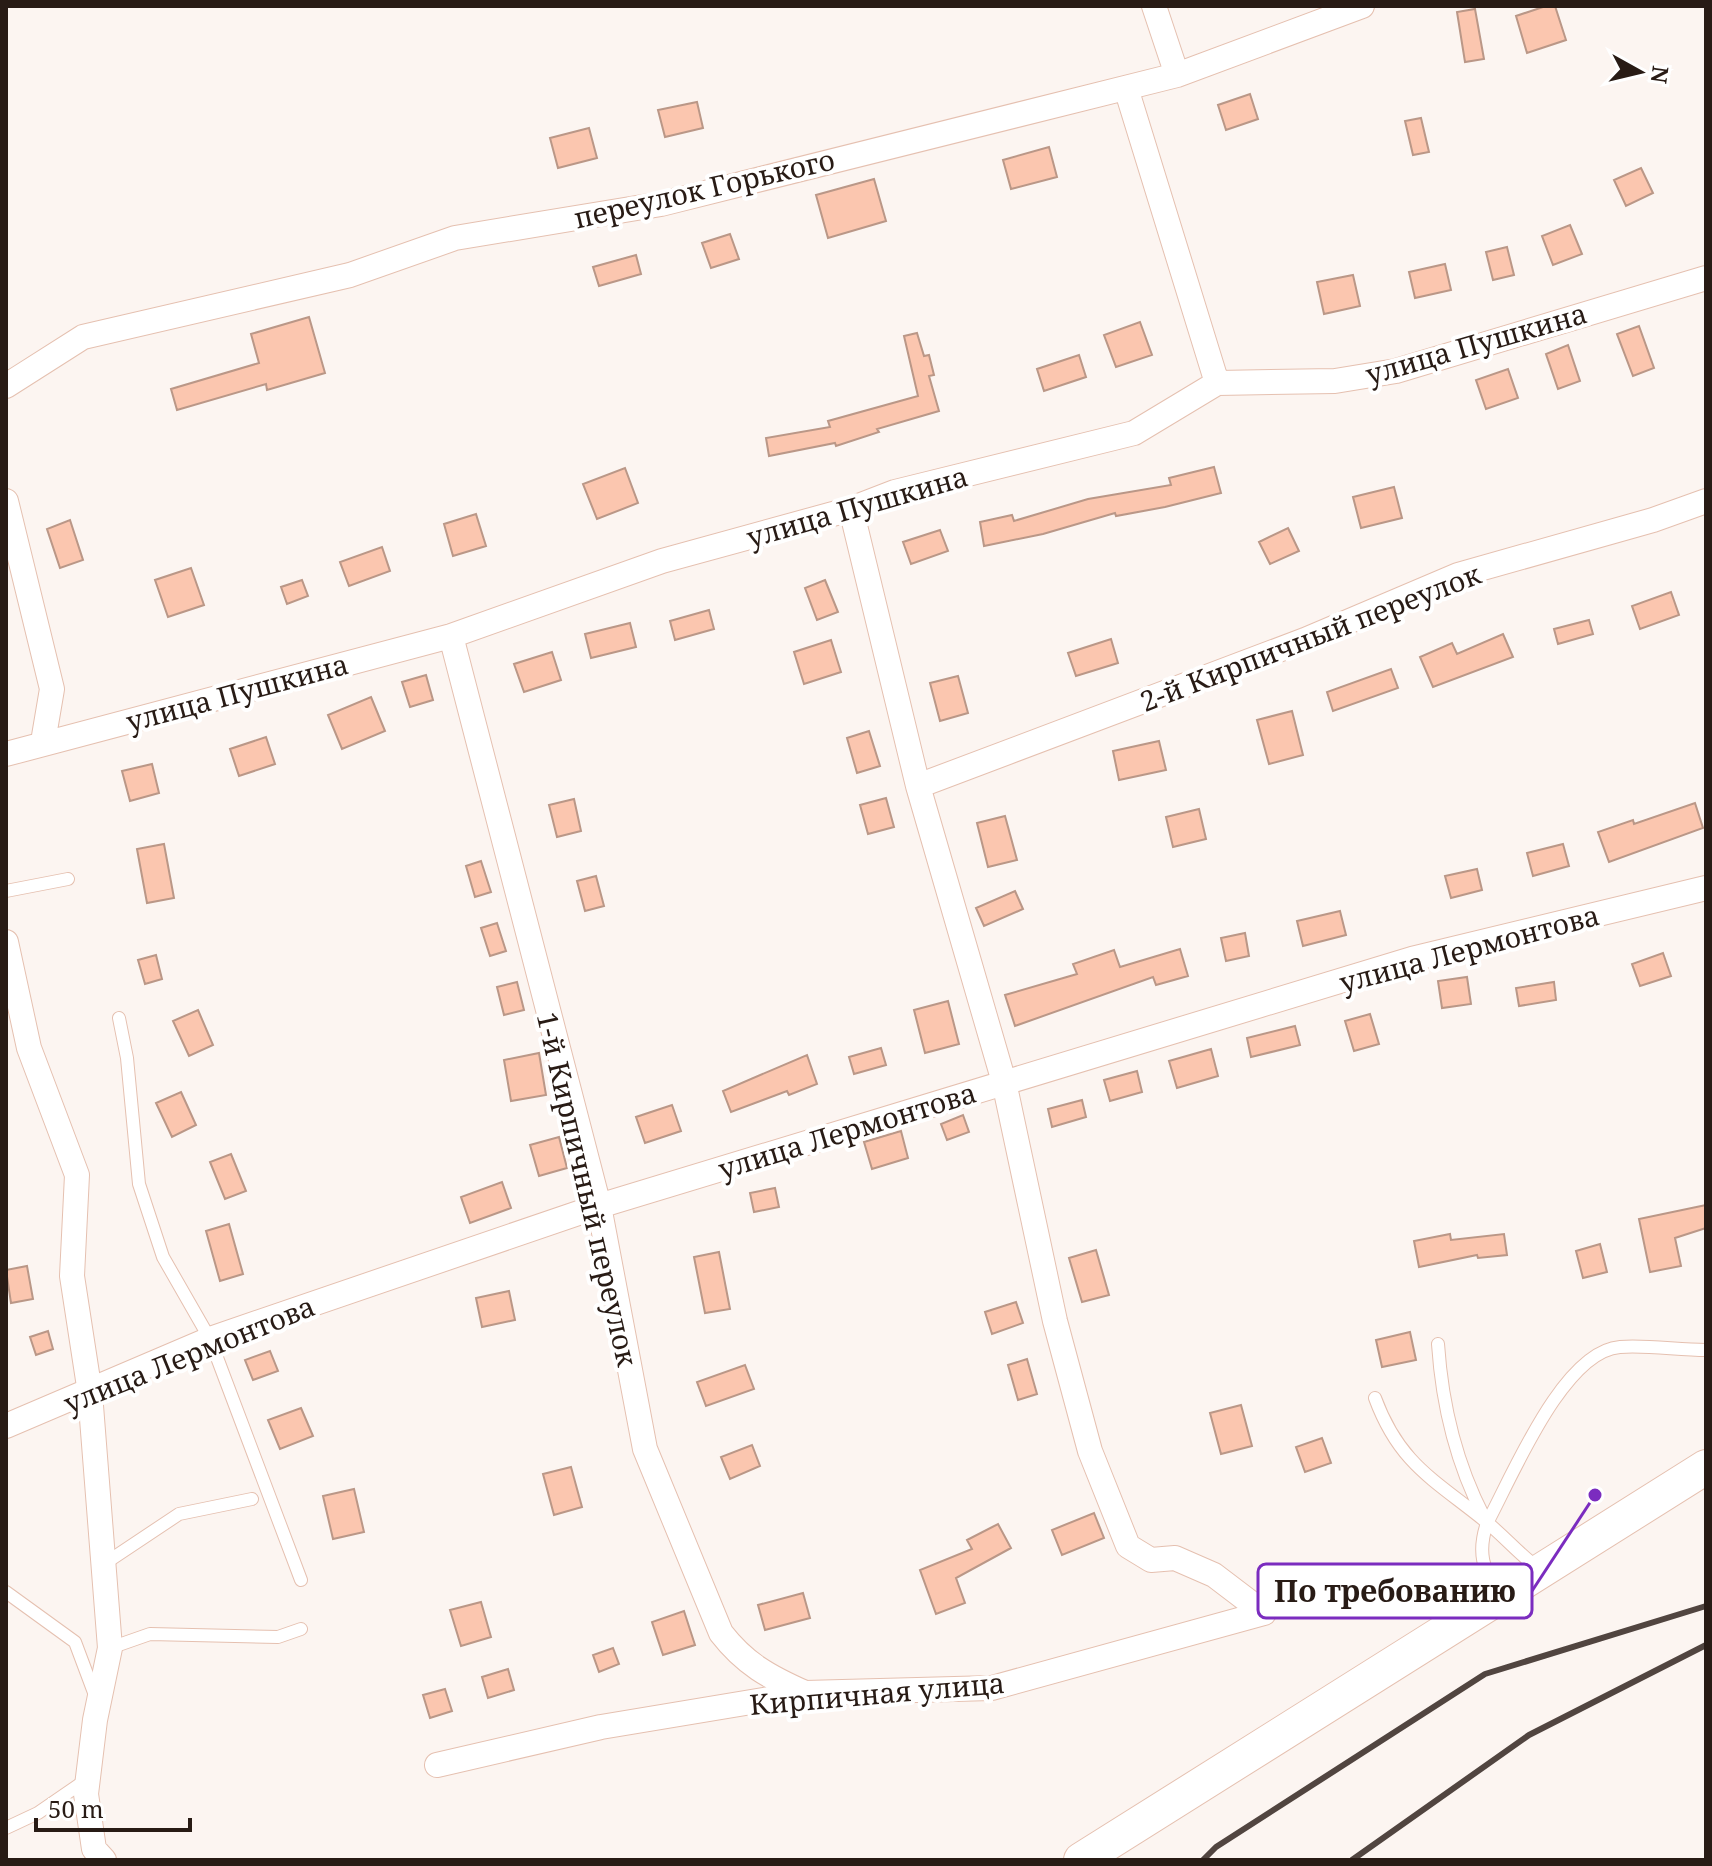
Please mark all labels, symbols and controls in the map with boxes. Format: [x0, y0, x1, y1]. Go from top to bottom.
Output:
north arrow [1600, 32, 1680, 112]
text: N [1645, 64, 1677, 86]
street label: переулок Горького [570, 140, 838, 236]
street label: улица Пушкина [1361, 293, 1591, 393]
street label: улица Пушкина [742, 456, 972, 556]
street label: 2-й Кирпичный переулок [1134, 554, 1486, 720]
street label: улица Пушкина [122, 644, 352, 740]
street label: улица Лермонтова [1335, 895, 1603, 1001]
street label: 1-й Кирпичный переулок [529, 1008, 647, 1370]
street label: улица Лермонтова [714, 1073, 980, 1187]
street label: улица Лермонтова [58, 1286, 320, 1422]
callout: По требованию [1258, 1564, 1532, 1618]
text: По требованию [1274, 1570, 1516, 1611]
street label: Кирпичная улица [748, 1663, 1006, 1723]
scale bar [36, 1782, 190, 1832]
text: 50 m [48, 1792, 104, 1825]

